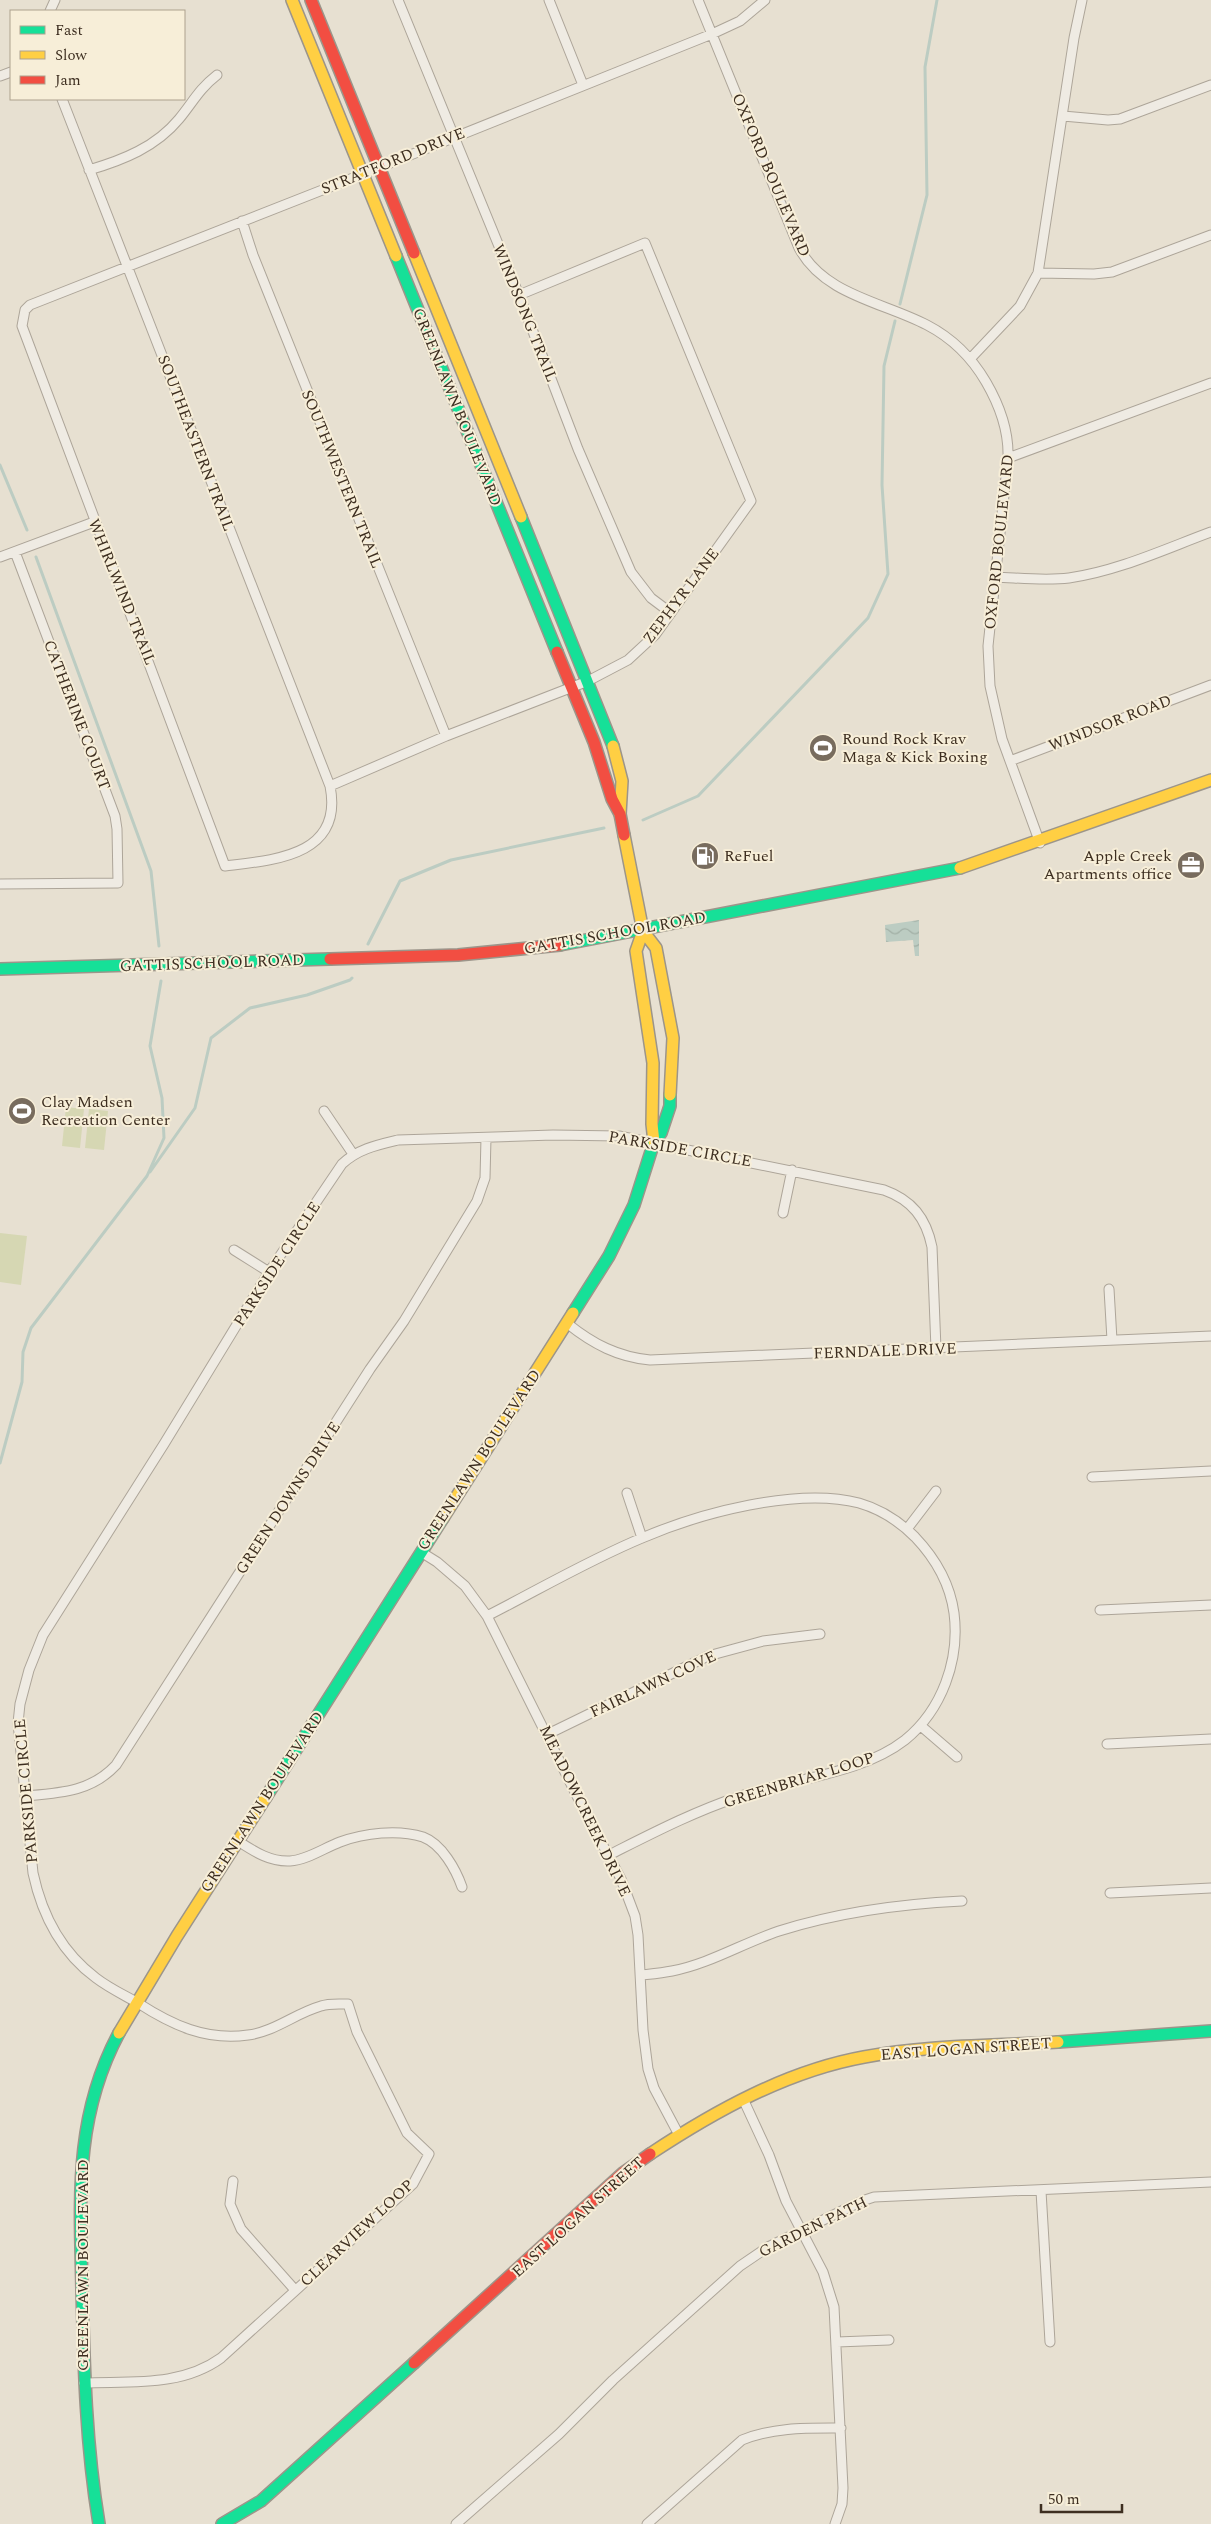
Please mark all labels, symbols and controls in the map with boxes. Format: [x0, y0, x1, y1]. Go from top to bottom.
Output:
legend [10, 10, 185, 100]
text: Fast [55, 19, 83, 42]
text: Slow [55, 44, 87, 67]
text: Jam [55, 69, 81, 92]
street label: OXFORD BOULEVARD [726, 89, 816, 261]
street label: STRATFORD DRIVE [317, 121, 469, 201]
street label: WINDSONG TRAIL [486, 240, 564, 386]
street label: GREENLAWN BOULEVARD [406, 304, 508, 510]
street label: SOUTHEASTERN TRAIL [151, 351, 241, 535]
street label: SOUTHWESTERN TRAIL [295, 386, 389, 572]
street label: OXFORD BOULEVARD [978, 453, 1020, 631]
street label: WHIRLWIND TRAIL [82, 515, 162, 669]
street label: ZEPHYR LANE [637, 543, 725, 649]
street label: CATHERINE COURT [37, 636, 117, 794]
street label: WINDSOR ROAD [1045, 688, 1175, 758]
place label: Round Rock Krav Maga & Kick Boxing [842, 727, 988, 769]
sports icon: Round Rock Krav Maga & Kick Boxing [808, 733, 838, 763]
fuel station icon: ReFuel [690, 841, 720, 871]
place label: ReFuel [724, 844, 773, 868]
place label: Apple Creek Apartments office [1043, 844, 1172, 886]
office icon: Apple Creek Apartments office [1176, 850, 1206, 880]
street label: GATTIS SCHOOL ROAD [522, 905, 708, 961]
street label: GATTIS SCHOOL ROAD [119, 948, 305, 978]
place label: Clay Madsen Recreation Center [41, 1090, 170, 1132]
sports icon: Clay Madsen Recreation Center [7, 1096, 37, 1126]
street label: PARKSIDE CIRCLE [607, 1125, 753, 1173]
street label: PARKSIDE CIRCLE [227, 1197, 327, 1331]
street label: FERNDALE DRIVE [813, 1337, 957, 1365]
street label: GREENLAWN BOULEVARD [411, 1365, 547, 1555]
street label: GREEN DOWNS DRIVE [229, 1417, 347, 1579]
street label: FAIRLAWN COVE [586, 1644, 720, 1724]
street label: GREENLAWN BOULEVARD [194, 1707, 330, 1897]
street label: PARKSIDE CIRCLE [8, 1718, 44, 1864]
street label: MEADOWCREEK DRIVE [533, 1721, 637, 1901]
street label: GREENBRIAR LOOP [721, 1746, 877, 1814]
street label: EAST LOGAN STREET [880, 2031, 1052, 2067]
street label: EAST LOGAN STREET [506, 2151, 650, 2283]
street label: GREENLAWN BOULEVARD [71, 2159, 95, 2371]
street label: CLEARVIEW LOOP [294, 2174, 420, 2292]
street label: GARDEN PATH [755, 2190, 871, 2264]
scale bar [1041, 2482, 1122, 2514]
text: 50 m [1048, 2488, 1080, 2511]

